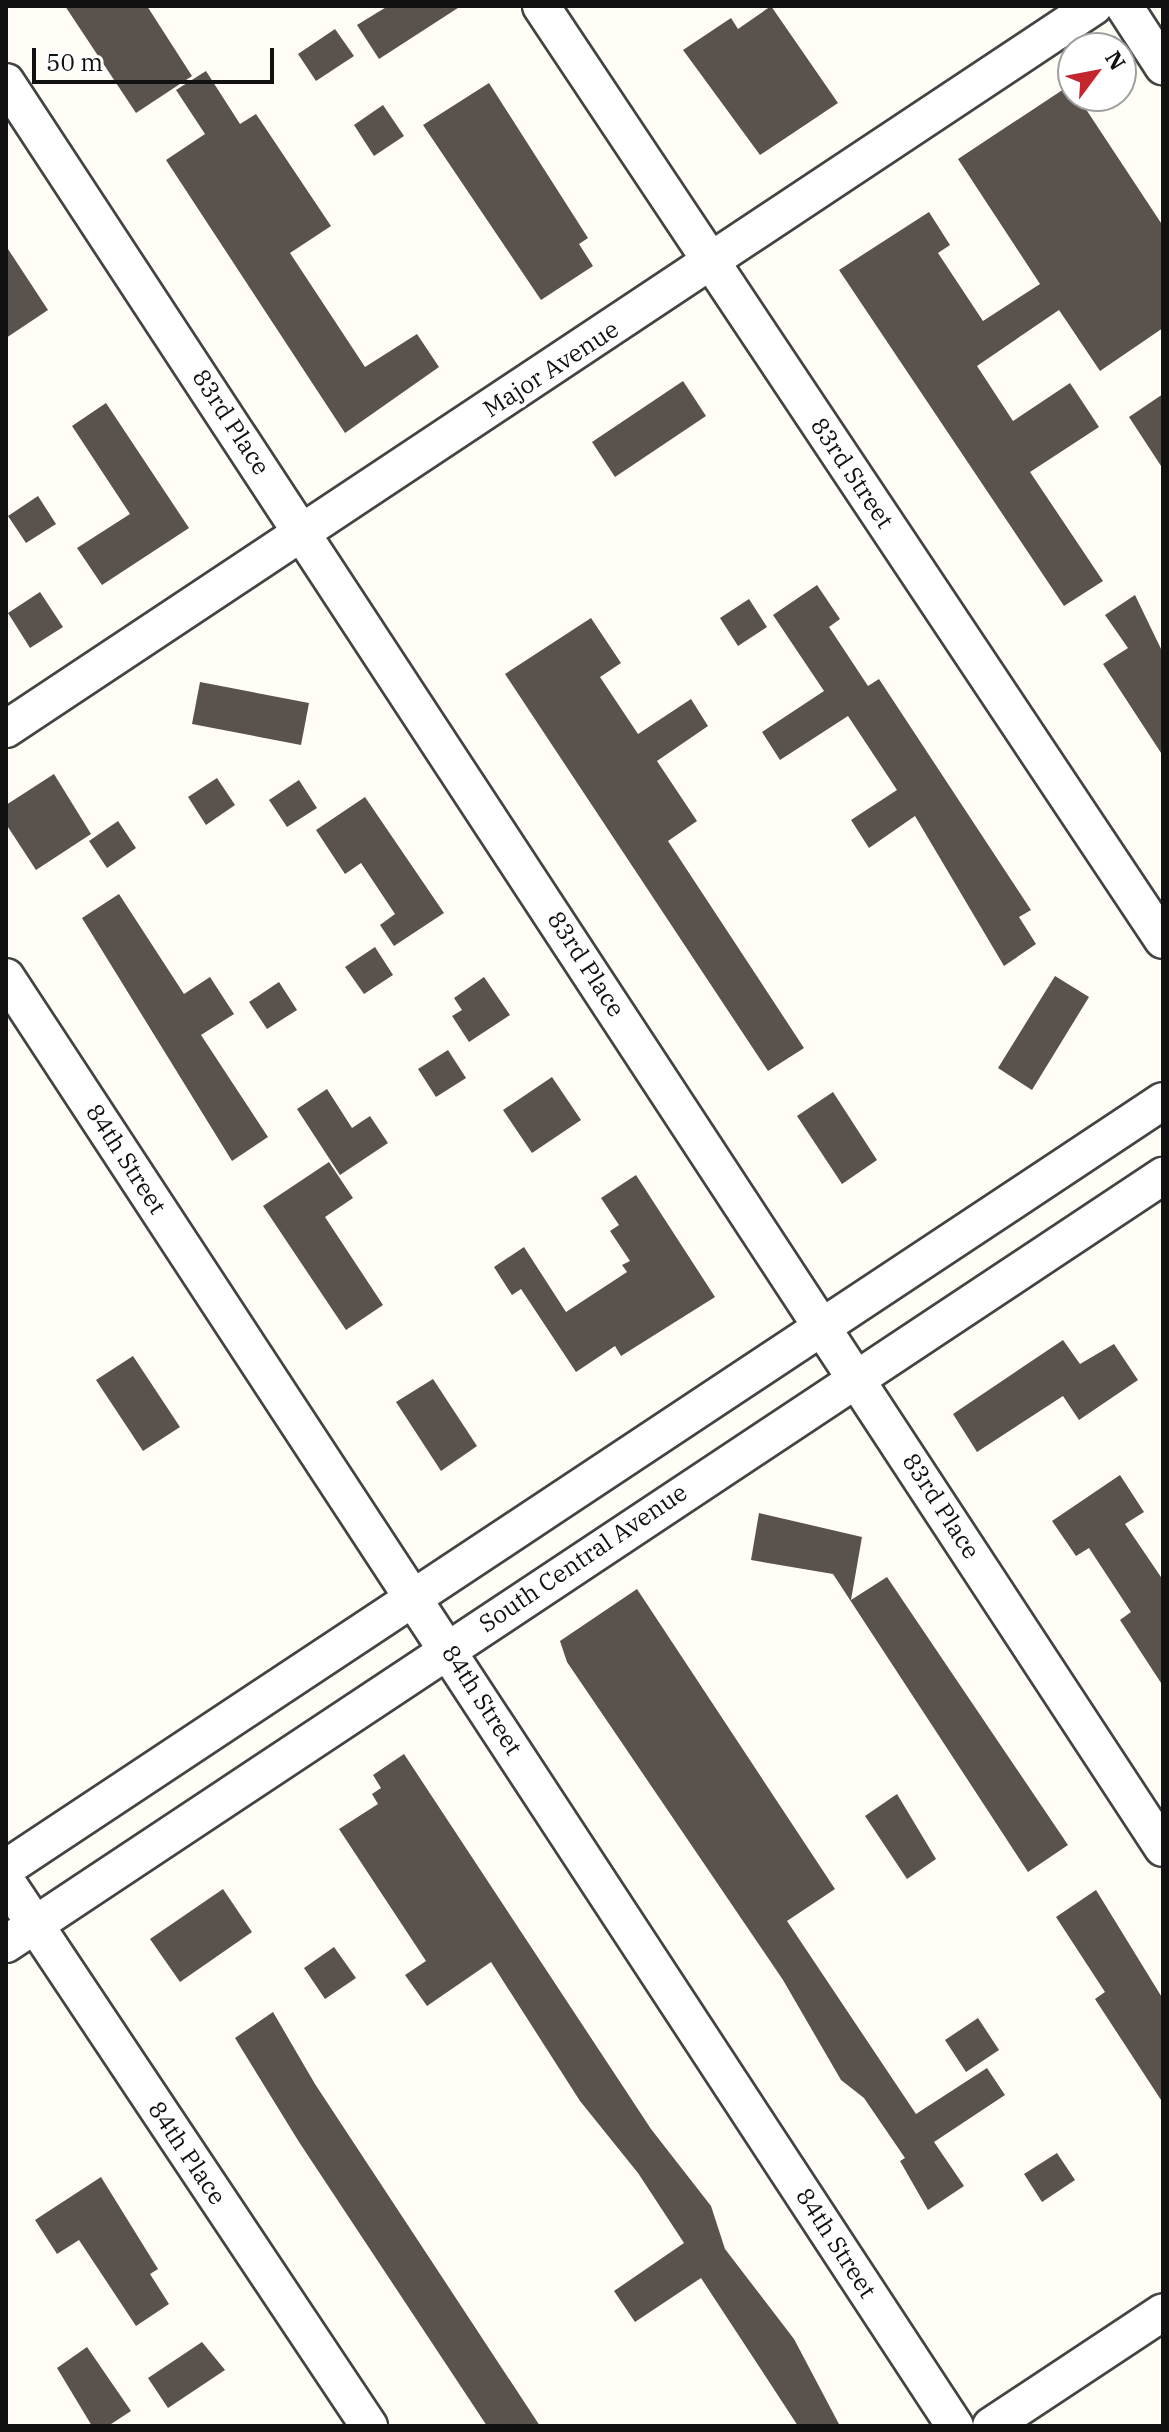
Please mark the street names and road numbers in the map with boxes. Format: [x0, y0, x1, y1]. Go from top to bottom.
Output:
street label: Major Avenue [478, 315, 624, 423]
street label: 83rd Place [186, 364, 276, 480]
street label: 83rd Street [805, 412, 899, 534]
street label: 83rd Place [541, 906, 631, 1022]
street label: 84th Street [80, 1099, 172, 1219]
street label: 83rd Place [896, 1448, 986, 1564]
street label: South Central Avenue [474, 1478, 692, 1638]
street label: 84th Street [436, 1640, 528, 1760]
street label: 84th Place [142, 2096, 232, 2210]
street label: 84th Street [790, 2183, 882, 2303]

